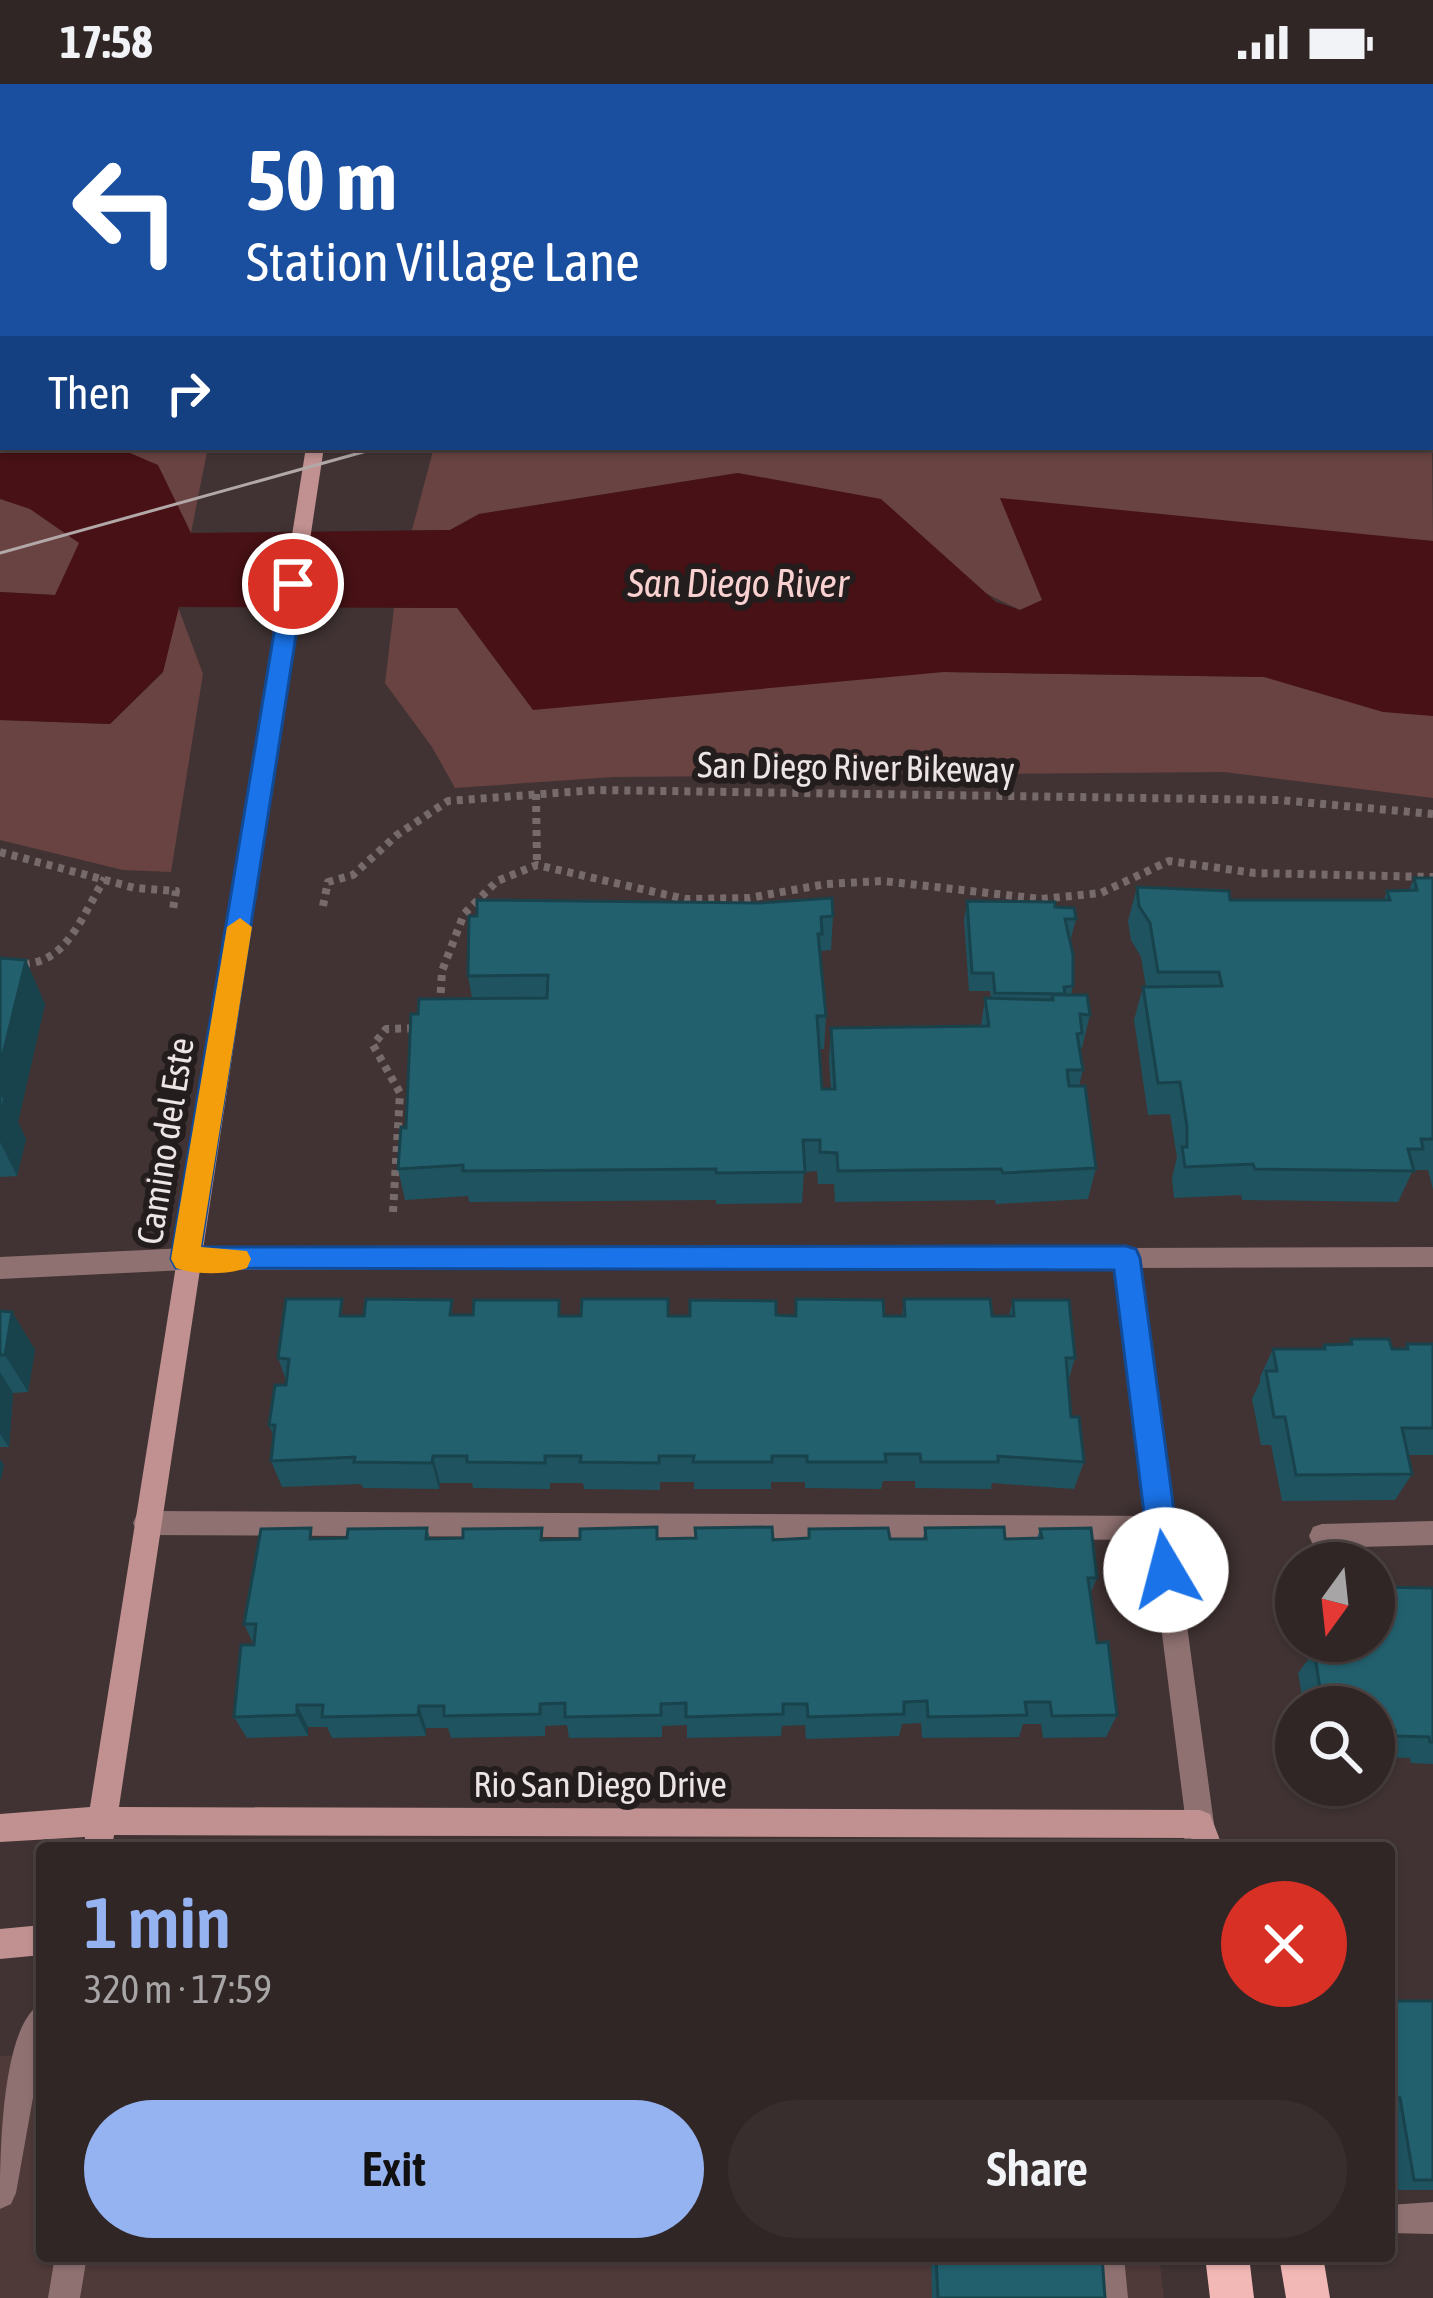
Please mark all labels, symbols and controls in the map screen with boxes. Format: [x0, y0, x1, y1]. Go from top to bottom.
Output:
text: 17:58 [60, 16, 153, 68]
icon: left [48, 132, 204, 288]
text: 50 m [246, 132, 397, 228]
text: Station Village Lane [246, 231, 640, 292]
icon: right [155, 360, 221, 426]
text: Then [48, 367, 131, 419]
pin [242, 533, 344, 635]
icon: arrive [260, 551, 326, 617]
water label: San Diego River [626, 561, 850, 605]
street label: San Diego River Bikeway [697, 743, 1015, 791]
street label: Camino del Este [128, 1035, 202, 1247]
position arrow [1103, 1507, 1229, 1633]
north arrow [1275, 1542, 1395, 1662]
map controls [1275, 1542, 1395, 1806]
button: search [1275, 1686, 1395, 1806]
street label: Rio San Diego Drive [473, 1763, 727, 1805]
text: 1 min [84, 1881, 231, 1963]
button: close [1221, 1881, 1347, 2007]
text: 320 m · 17:59 [84, 1967, 272, 2011]
button: Exit [84, 2100, 704, 2238]
button: Share [728, 2100, 1347, 2238]

